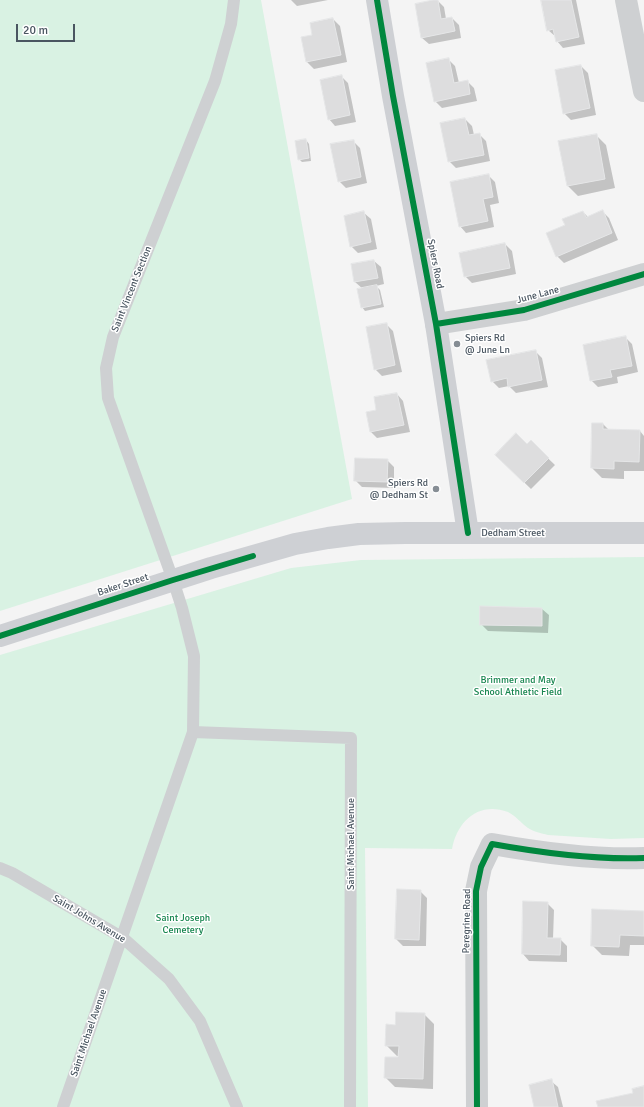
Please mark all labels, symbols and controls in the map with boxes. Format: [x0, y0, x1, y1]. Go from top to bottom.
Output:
scale bar [18, 16, 77, 42]
text: 20 m [23, 23, 48, 38]
street label: Spiers Road [424, 238, 446, 290]
street label: Saint Vincent Section [109, 244, 155, 334]
street label: June Lane [516, 284, 560, 306]
place label: Spiers Rd @ June Ln [465, 332, 510, 356]
marker: Spiers Rd @ June Ln [452, 339, 462, 349]
place label: Spiers Rd @ Dedham St [370, 477, 428, 500]
marker: Spiers Rd @ Dedham St [431, 484, 441, 494]
street label: Dedham Street [481, 527, 545, 539]
street label: Baker Street [96, 571, 150, 599]
park label: Brimmer and May School Athletic Field [474, 674, 562, 698]
street label: Saint Michael Avenue [345, 798, 357, 890]
street label: Peregrine Road [460, 888, 474, 954]
street label: Saint Johns Avenue [50, 892, 128, 946]
park label: Saint Joseph Cemetery [156, 912, 210, 936]
street label: Saint Michael Avenue [68, 988, 110, 1078]

